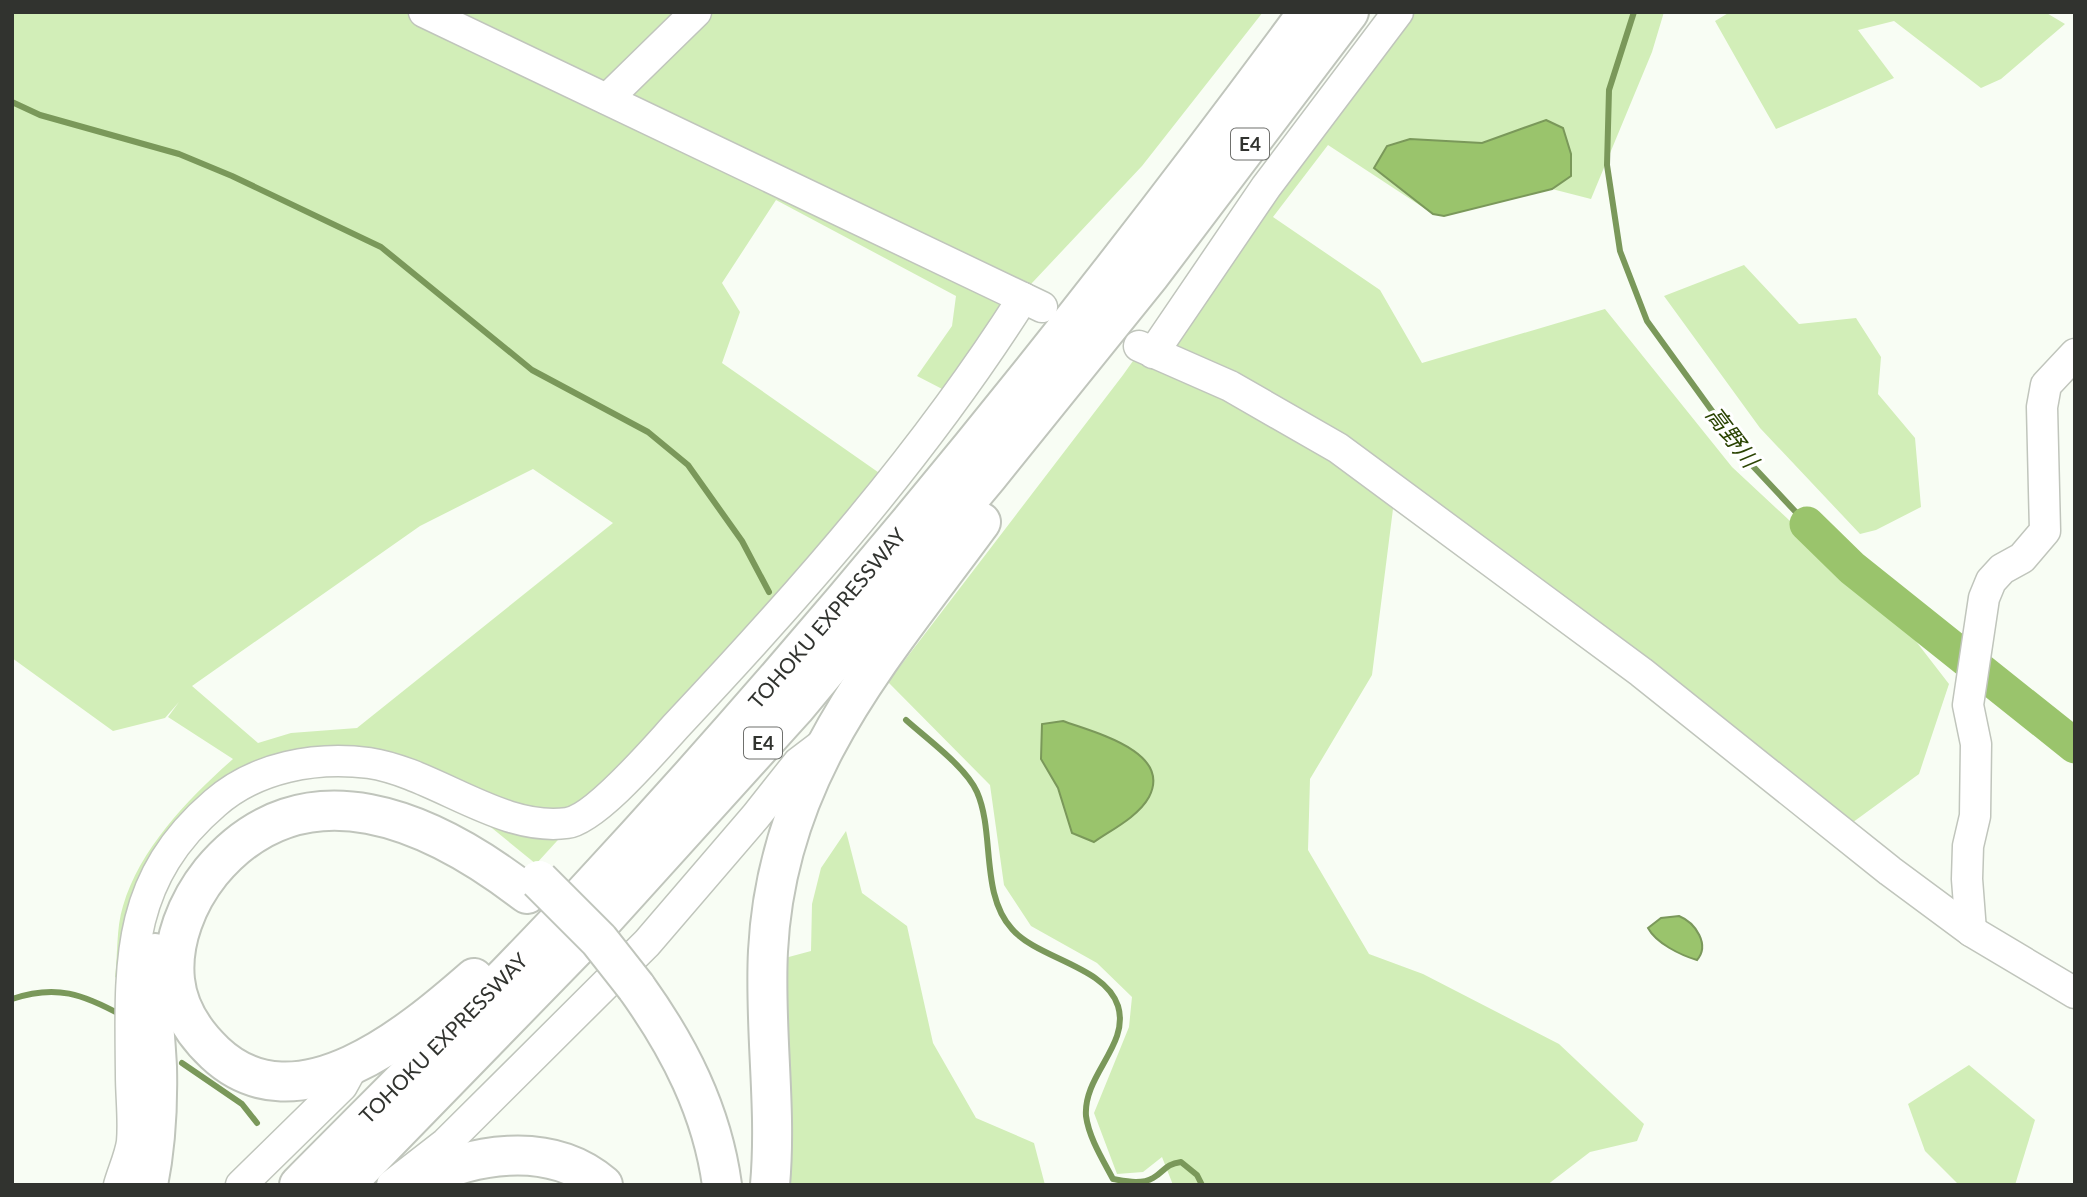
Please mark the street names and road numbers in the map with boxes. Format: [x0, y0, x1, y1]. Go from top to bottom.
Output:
road number: E4 [1231, 128, 1269, 160]
street label: TOHOKU EXPRESSWAY [743, 522, 911, 713]
road number: E4 [744, 728, 782, 758]
street label: TOHOKU EXPRESSWAY [354, 947, 533, 1128]

